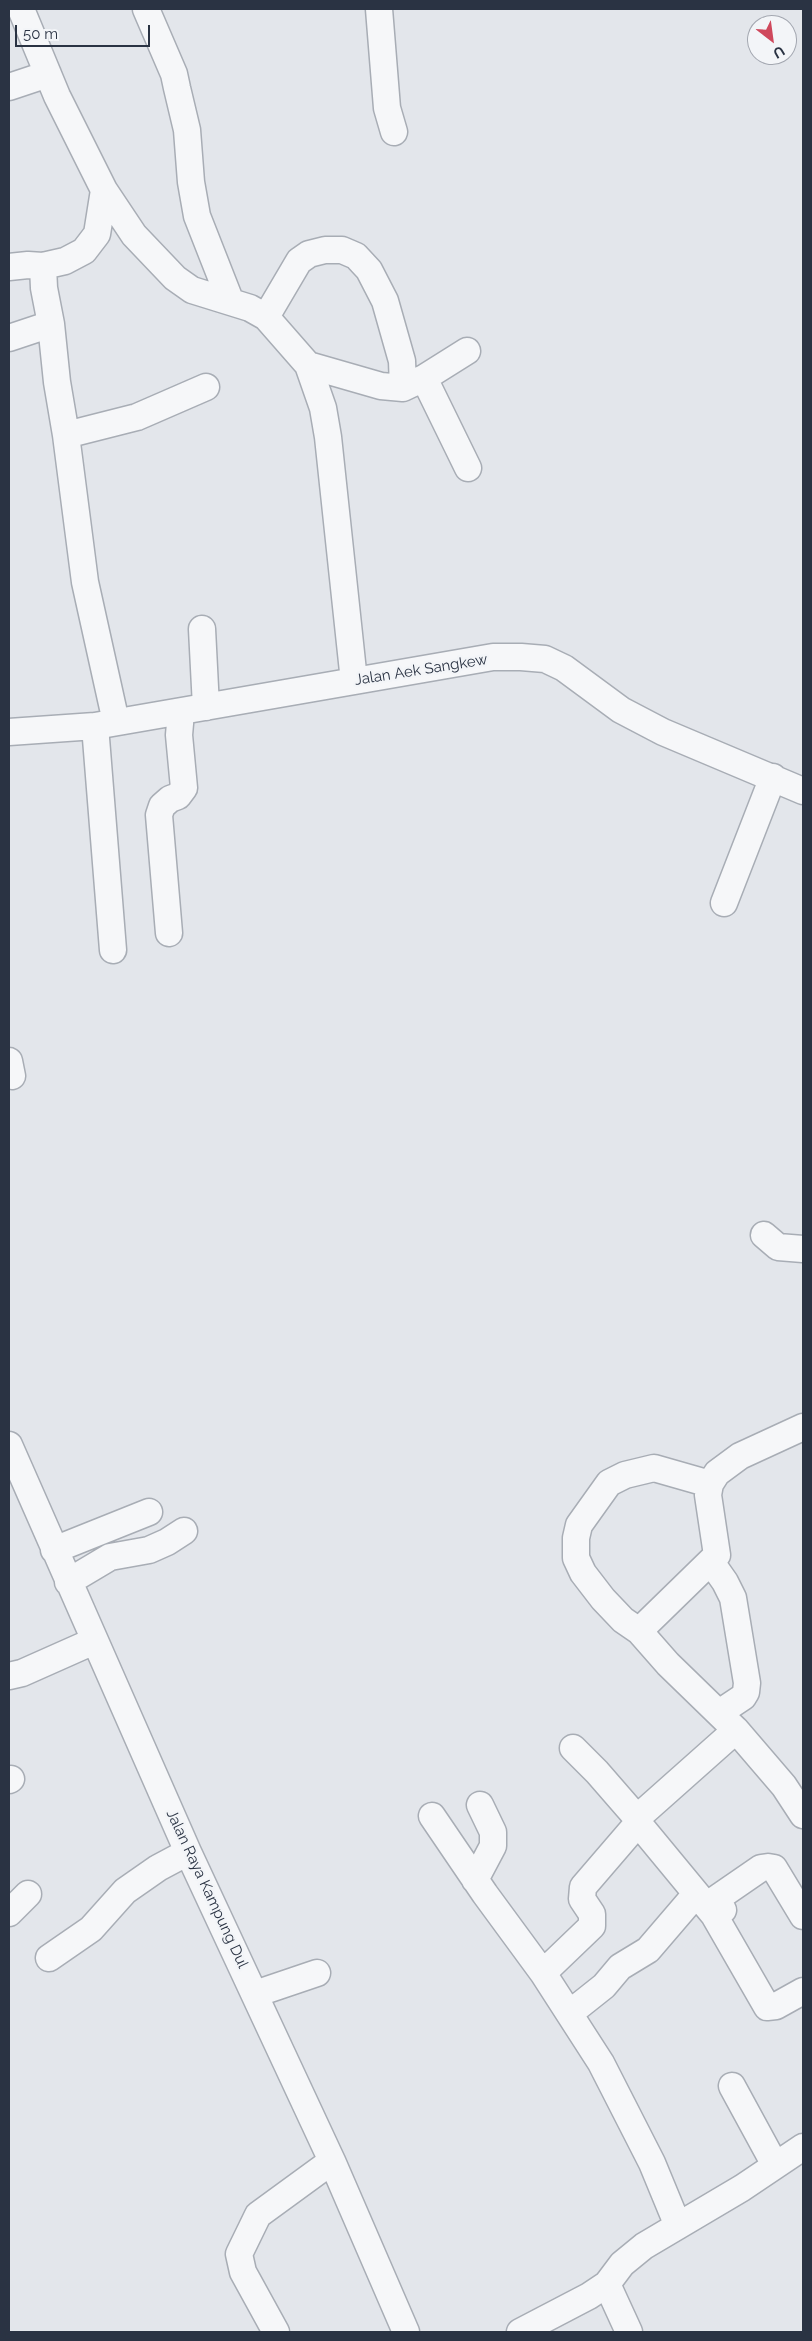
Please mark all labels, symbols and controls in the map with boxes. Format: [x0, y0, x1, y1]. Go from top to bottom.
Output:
scale bar [18, 15, 152, 47]
north arrow [747, 15, 797, 65]
text: 50 m [23, 25, 58, 43]
text: U [770, 43, 788, 62]
street label: Jalan Aek Sangkew [353, 651, 489, 689]
street label: Jalan Raya Kampung Dul [162, 1807, 252, 1971]

